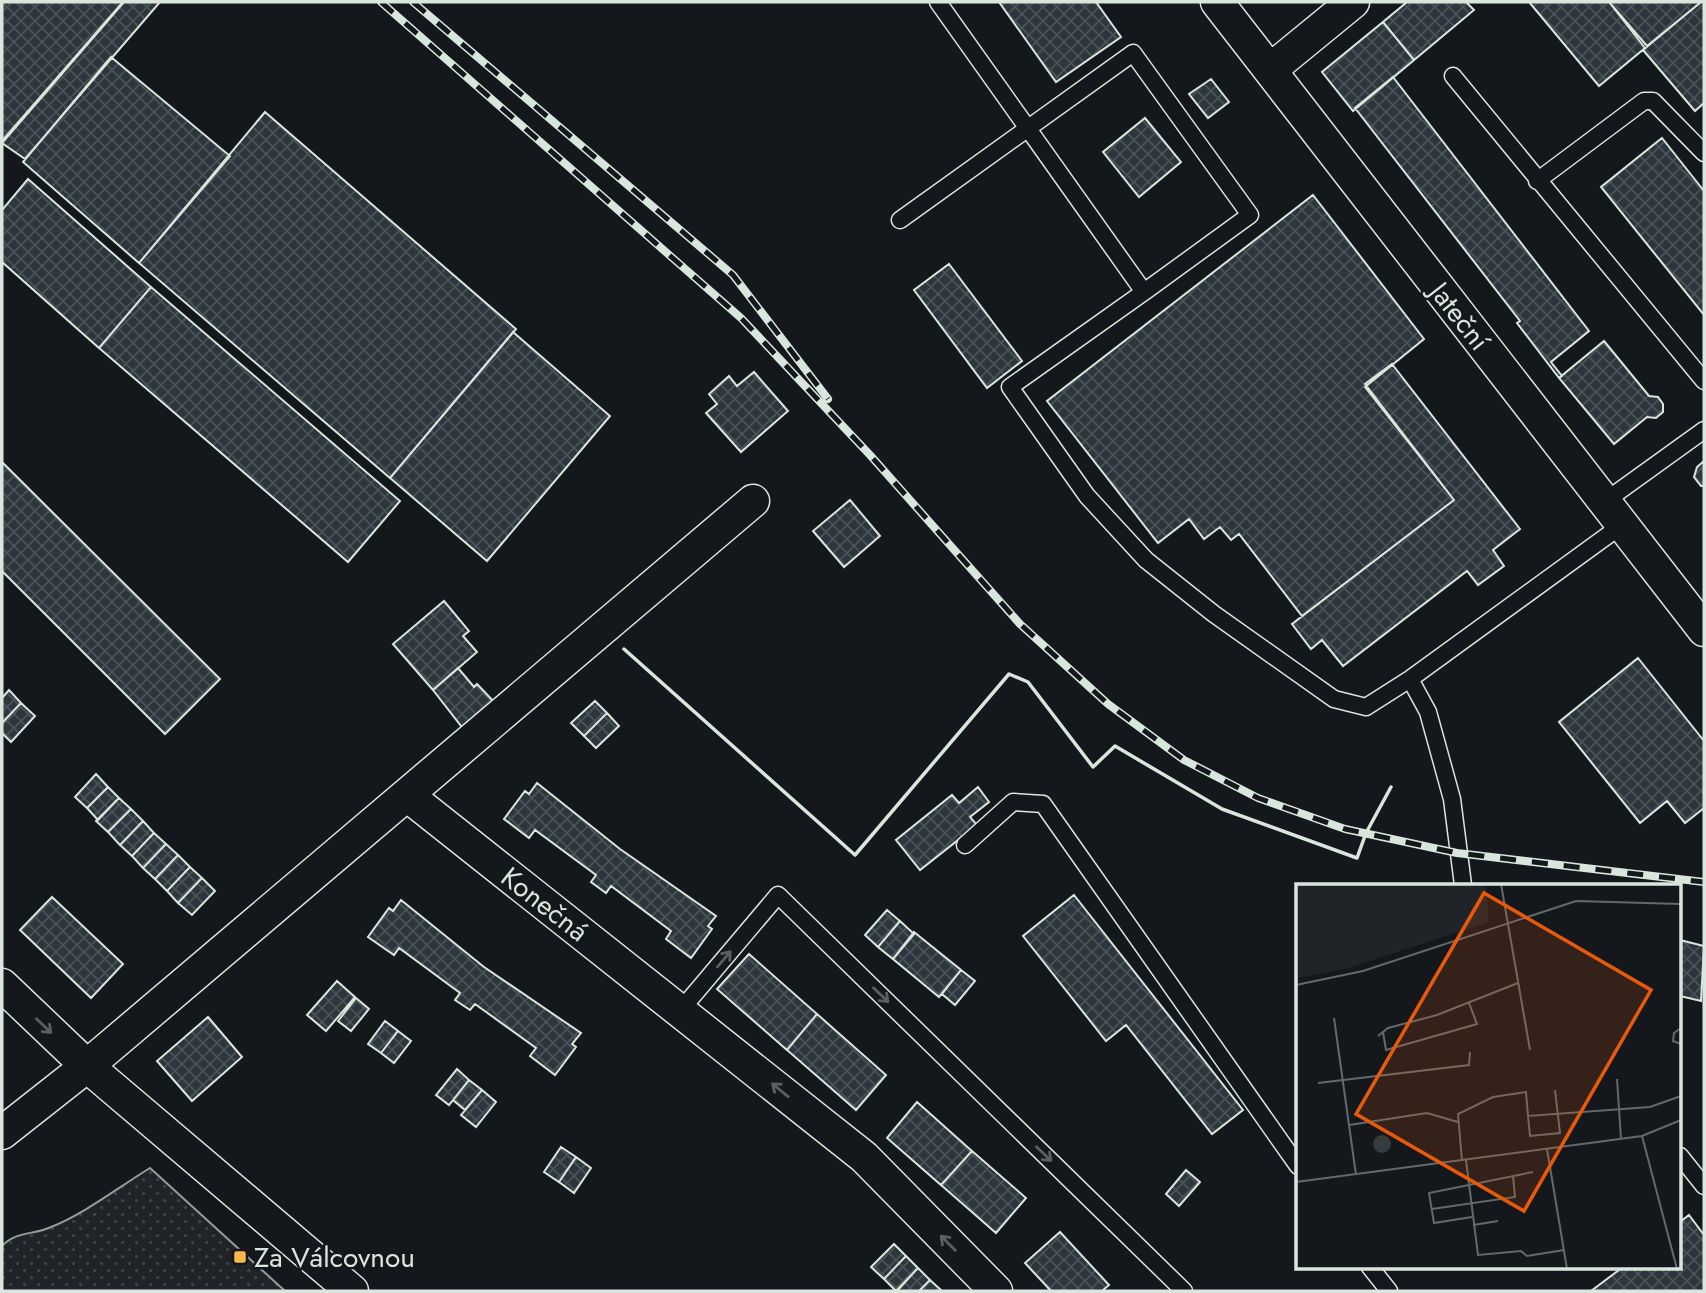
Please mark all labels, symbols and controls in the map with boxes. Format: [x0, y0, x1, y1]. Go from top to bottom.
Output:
street label: Jateční [1417, 270, 1500, 360]
street label: Konečná [492, 857, 597, 952]
inset map [1296, 884, 1682, 1268]
one-way arrow [717, 950, 732, 968]
one-way arrow [872, 987, 889, 1004]
one-way arrow [35, 1017, 52, 1034]
one-way arrow [772, 1083, 790, 1098]
one-way arrow [1035, 1146, 1052, 1163]
one-way arrow [940, 1234, 957, 1251]
place label: Za Válcovnou [254, 1237, 415, 1278]
marker: Za Válcovnou [232, 1249, 248, 1265]

